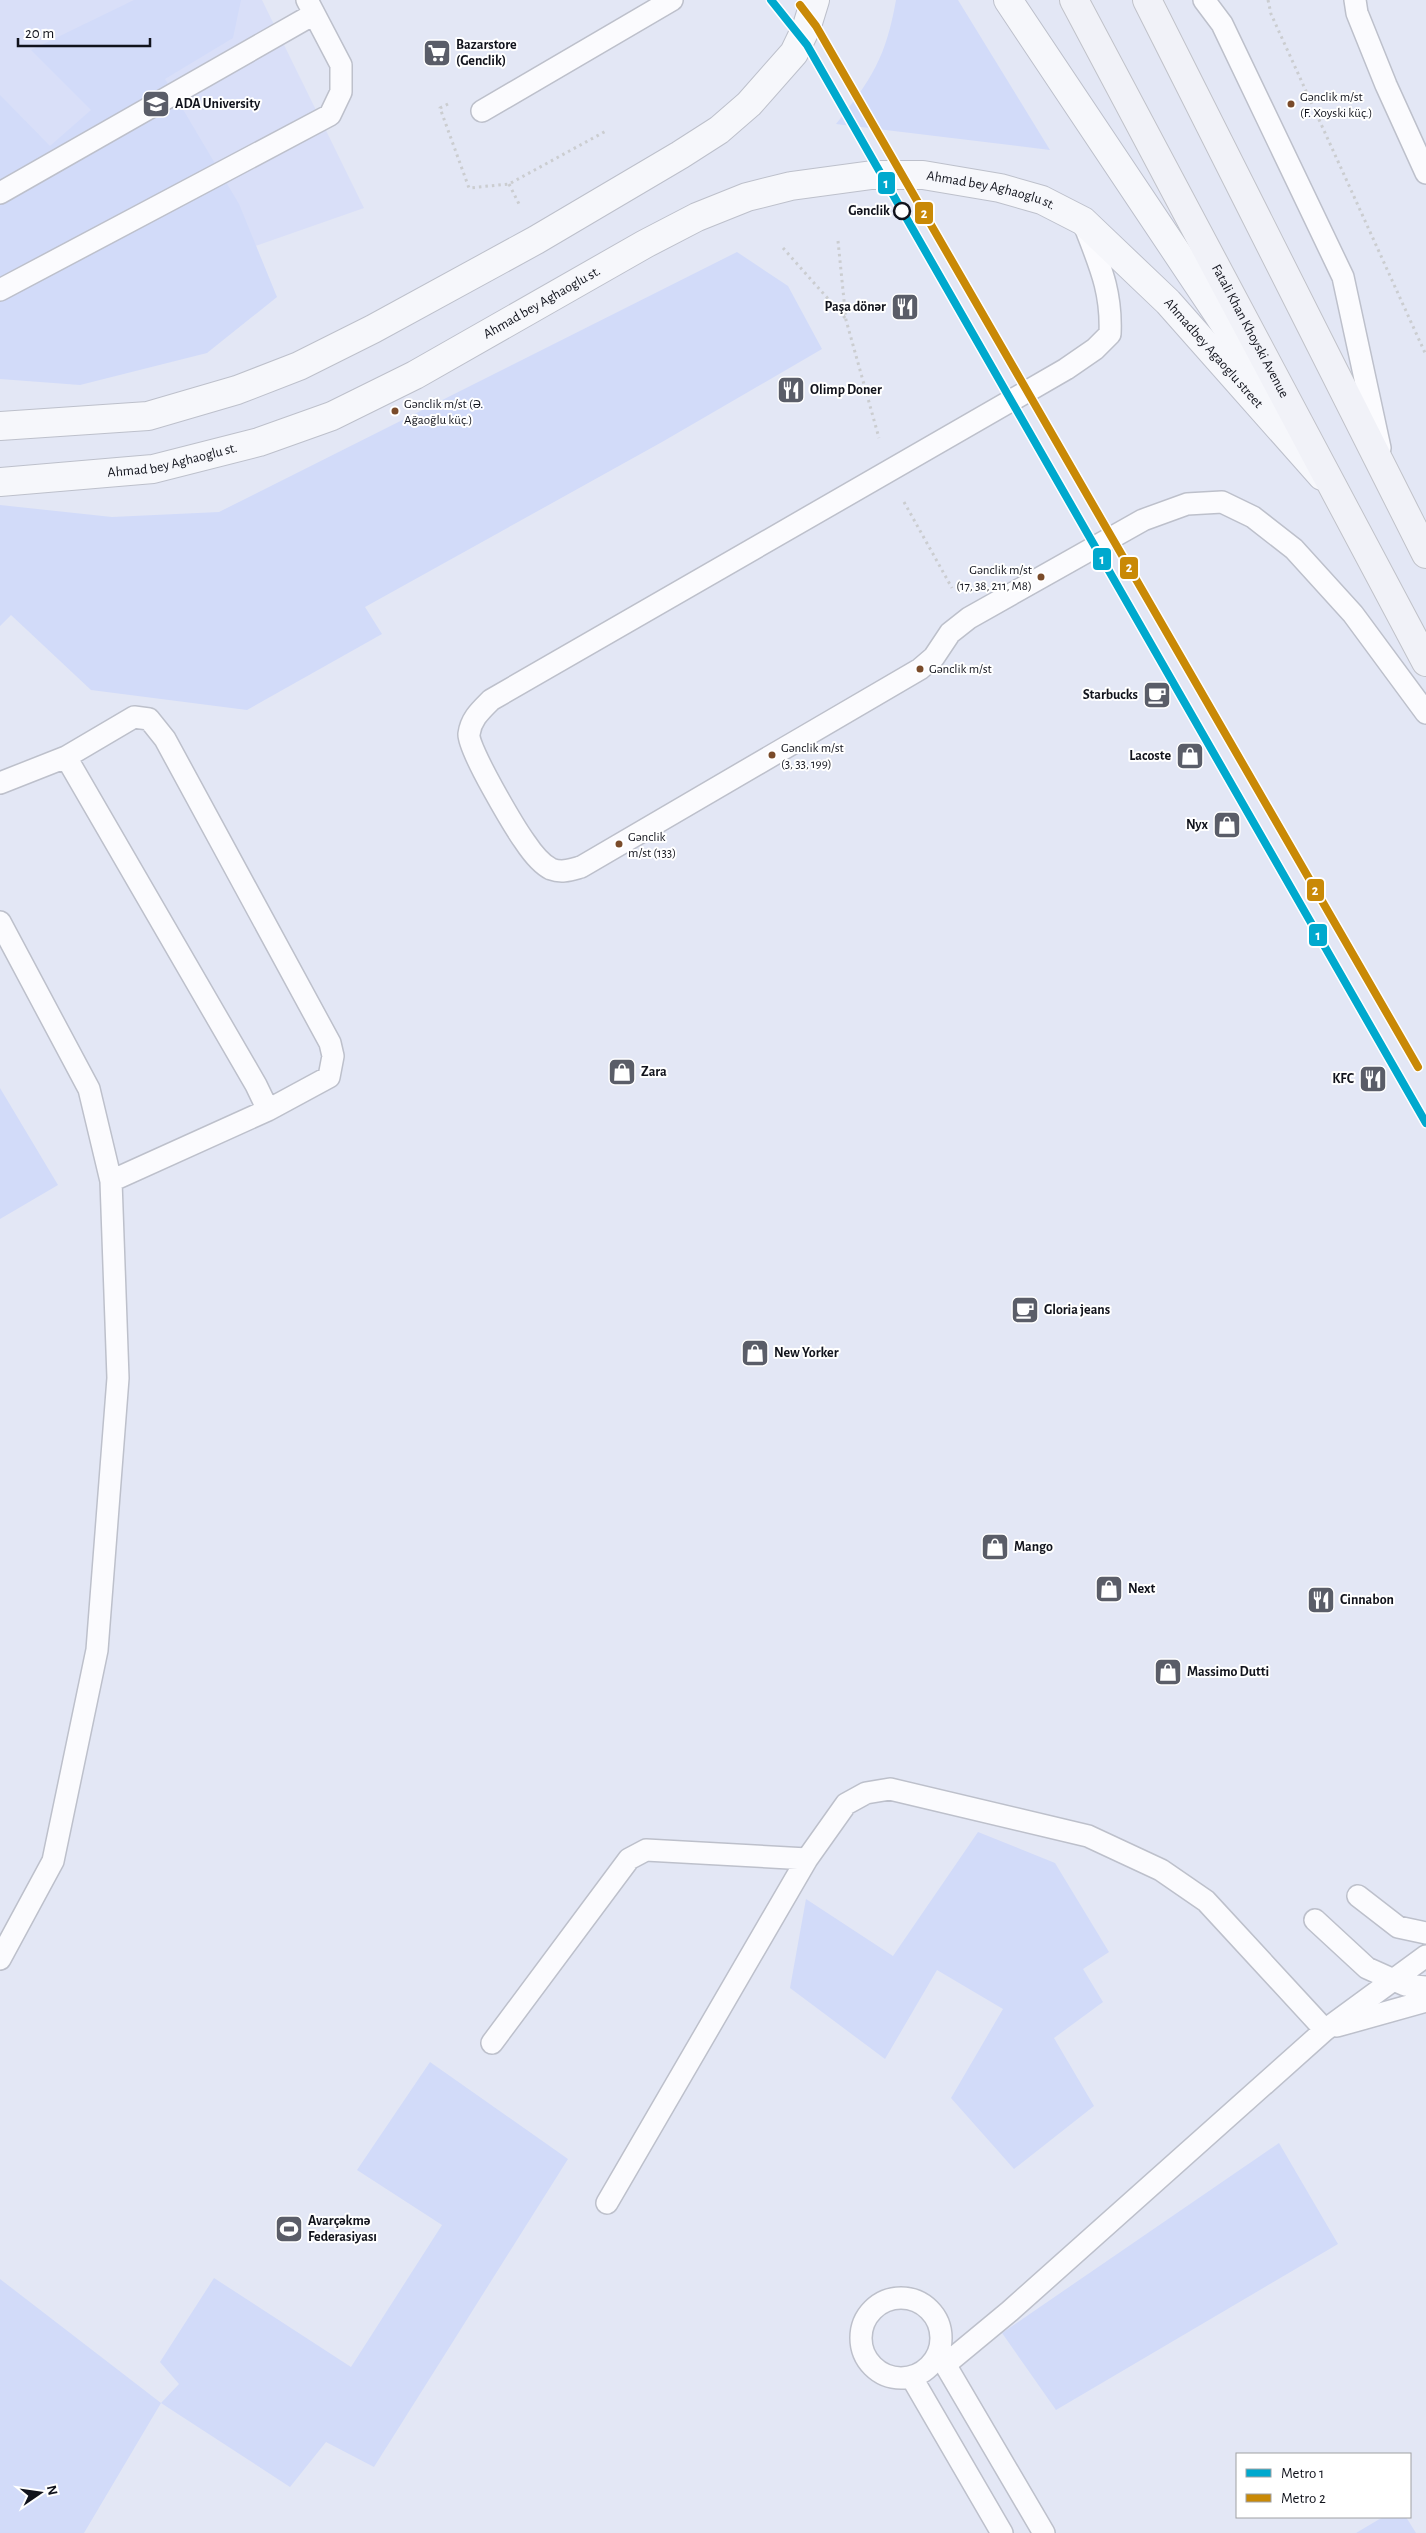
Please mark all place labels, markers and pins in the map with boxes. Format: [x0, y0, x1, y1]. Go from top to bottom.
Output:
supermarket icon: Bazarstore (Genclik) [422, 38, 452, 68]
place label: Bazarstore (Genclik) [456, 38, 517, 68]
school or university icon: ADA University [141, 89, 171, 119]
place label: Gənclik m/st (F. Xoyski küç.) [1300, 91, 1372, 120]
place label: ADA University [175, 97, 261, 111]
marker: Gənclik m/st (F. Xoyski küç.) [1286, 99, 1296, 109]
marker: Gənclik [893, 202, 911, 220]
place label: Gənclik [848, 204, 890, 218]
restaurant icon: Paşa dönər [890, 292, 920, 322]
place label: Paşa dönər [825, 300, 886, 314]
restaurant icon: Olimp Doner [776, 375, 806, 405]
place label: Olimp Doner [810, 383, 882, 397]
place label: Gənclik m/st (Ə. Ağaoğlu küç.) [404, 398, 483, 427]
marker: Gənclik m/st (Ə. Ağaoğlu küç.) [390, 406, 400, 416]
place label: Gənclik m/st (17, 38, 211, M8) [956, 564, 1032, 593]
marker: Gənclik m/st (17, 38, 211, M8) [1036, 572, 1046, 582]
place label: Gənclik m/st [929, 663, 992, 676]
marker: Gənclik m/st [915, 664, 925, 674]
cafe icon: Starbucks [1142, 680, 1172, 710]
place label: Starbucks [1083, 688, 1138, 702]
shop icon: Lacoste [1175, 741, 1205, 771]
place label: Gənclik m/st (3, 33, 199) [781, 742, 844, 771]
place label: Lacoste [1129, 749, 1171, 763]
marker: Gənclik m/st (3, 33, 199) [767, 750, 777, 760]
shop icon: Nyx [1212, 810, 1242, 840]
place label: Nyx [1186, 818, 1209, 832]
place label: Gənclik m/st (133) [628, 831, 676, 860]
marker: Gənclik m/st (133) [614, 839, 624, 849]
shop icon: Zara [607, 1057, 637, 1087]
restaurant icon: KFC [1358, 1064, 1388, 1094]
place label: Zara [641, 1065, 667, 1079]
place label: KFC [1332, 1072, 1355, 1086]
cafe icon: Gloria jeans [1010, 1295, 1040, 1325]
place label: Gloria jeans [1044, 1303, 1110, 1317]
shop icon: New Yorker [740, 1338, 770, 1368]
place label: New Yorker [774, 1346, 839, 1360]
shop icon: Mango [980, 1532, 1010, 1562]
place label: Mango [1014, 1540, 1053, 1554]
shop icon: Next [1094, 1574, 1124, 1604]
place label: Next [1128, 1582, 1156, 1596]
restaurant icon: Cinnabon [1306, 1585, 1336, 1615]
place label: Cinnabon [1340, 1593, 1394, 1607]
shop icon: Massimo Dutti [1153, 1657, 1183, 1687]
place label: Massimo Dutti [1187, 1665, 1269, 1679]
sports icon: Avarçəkmə Federasiyası [274, 2214, 304, 2244]
place label: Avarçəkmə Federasiyası [308, 2214, 377, 2244]

